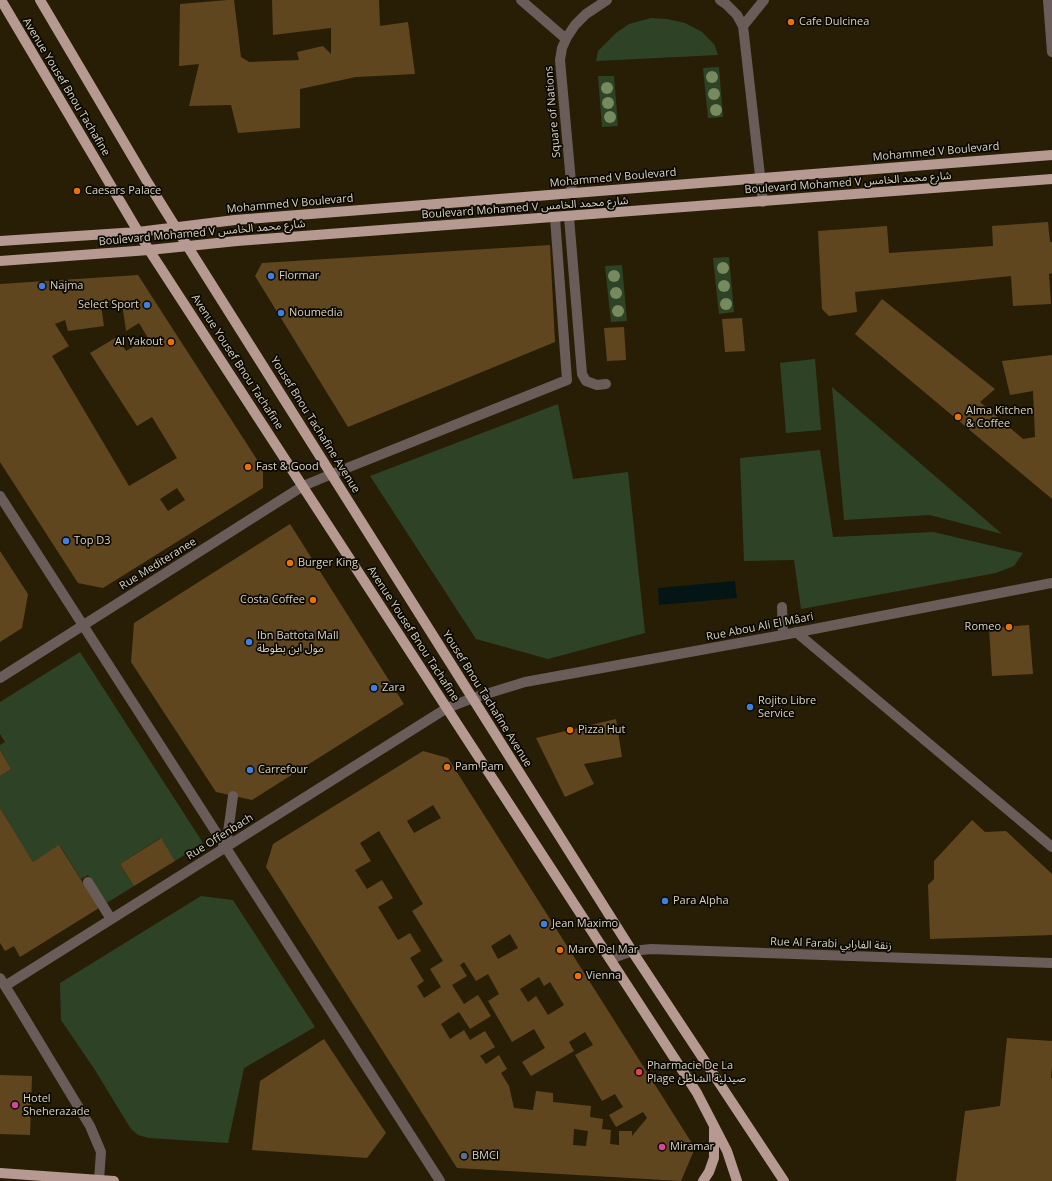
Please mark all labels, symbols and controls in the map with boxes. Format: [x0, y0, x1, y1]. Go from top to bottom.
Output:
place label: Cafe Dulcinea [799, 15, 869, 29]
street label: Avenue Yousef Bnou Tachafine [20, 16, 112, 158]
marker: Cafe Dulcinea [786, 17, 796, 27]
street label: Square of Nations [542, 66, 564, 158]
street label: Mohammed V Boulevard [872, 140, 1000, 164]
street label: Mohammed V Boulevard [549, 166, 677, 190]
street label: Boulevard Mohamed V شارع محمد الخامس [744, 169, 952, 197]
place label: Caesars Palace [85, 184, 161, 198]
marker: Caesars Palace [72, 186, 82, 196]
street label: Mohammed V Boulevard [226, 192, 354, 216]
street label: Boulevard Mohamed V شارع محمد الخامس [421, 194, 629, 222]
street label: Boulevard Mohamed V شارع محمد الخامس [98, 217, 306, 249]
place label: Flormar [279, 269, 319, 283]
marker: Flormar [266, 271, 276, 281]
place label: Najma [50, 279, 83, 293]
marker: Najma [37, 281, 47, 291]
street label: Avenue Yousef Bnou Tachafine [188, 292, 286, 432]
place label: Select Sport [78, 298, 139, 312]
marker: Select Sport [142, 300, 152, 310]
place label: Noumedia [289, 306, 343, 320]
marker: Noumedia [276, 308, 286, 318]
place label: Al Yakout [115, 335, 163, 349]
marker: Al Yakout [166, 337, 176, 347]
street label: Yousef Bnou Tachafine Avenue [267, 354, 363, 496]
place label: Alma Kitchen & Coffee [966, 404, 1033, 430]
marker: Alma Kitchen & Coffee [953, 412, 963, 422]
place label: Fast & Good [256, 460, 319, 474]
marker: Fast & Good [243, 462, 253, 472]
place label: Top D3 [74, 534, 111, 548]
street label: Rue Mediteranee [117, 535, 199, 593]
marker: Top D3 [61, 536, 71, 546]
place label: Burger King [298, 556, 358, 570]
marker: Burger King [285, 558, 295, 568]
street label: Avenue Yousef Bnou Tachafine [364, 564, 462, 704]
place label: Costa Coffee [240, 593, 305, 607]
marker: Costa Coffee [308, 595, 318, 605]
street label: Rue Abou Ali El Mâari [705, 610, 815, 644]
place label: Romeo [965, 620, 1001, 634]
marker: Romeo [1004, 622, 1014, 632]
street label: Yousef Bnou Tachafine Avenue [439, 628, 535, 770]
place label: Ibn Battota Mall مول ابن بطوطة [257, 629, 339, 655]
marker: Ibn Battota Mall مول ابن بطوطة [244, 637, 254, 647]
place label: Zara [382, 681, 405, 695]
marker: Zara [369, 683, 379, 693]
place label: Rojito Libre Service [758, 694, 816, 720]
marker: Rojito Libre Service [745, 702, 755, 712]
place label: Pizza Hut [578, 723, 625, 737]
marker: Pizza Hut [565, 725, 575, 735]
place label: Pam Pam [455, 760, 504, 774]
marker: Pam Pam [442, 762, 452, 772]
place label: Carrefour [258, 763, 308, 777]
marker: Carrefour [245, 765, 255, 775]
street label: Rue Offenbach [184, 811, 256, 863]
place label: Para Alpha [673, 894, 729, 908]
marker: Para Alpha [660, 896, 670, 906]
place label: Jean Maximo [552, 917, 618, 931]
marker: Jean Maximo [539, 919, 549, 929]
street label: Rue Al Farabi زنقة الفارابي [770, 935, 892, 953]
place label: Maro Del Mar [568, 943, 638, 957]
marker: Maro Del Mar [555, 945, 565, 955]
place label: Vienna [586, 969, 621, 983]
marker: Vienna [573, 971, 583, 981]
place label: Pharmacie De La Plage صيدلية الشاطئ [647, 1059, 746, 1085]
marker: Pharmacie De La Plage صيدلية الشاطئ [634, 1067, 644, 1077]
place label: Hotel Sheherazade [23, 1092, 90, 1118]
marker: Hotel Sheherazade [10, 1100, 20, 1110]
place label: Miramar [670, 1140, 714, 1154]
marker: Miramar [657, 1142, 667, 1152]
place label: BMCI [472, 1149, 499, 1163]
marker: BMCI [459, 1151, 469, 1161]

